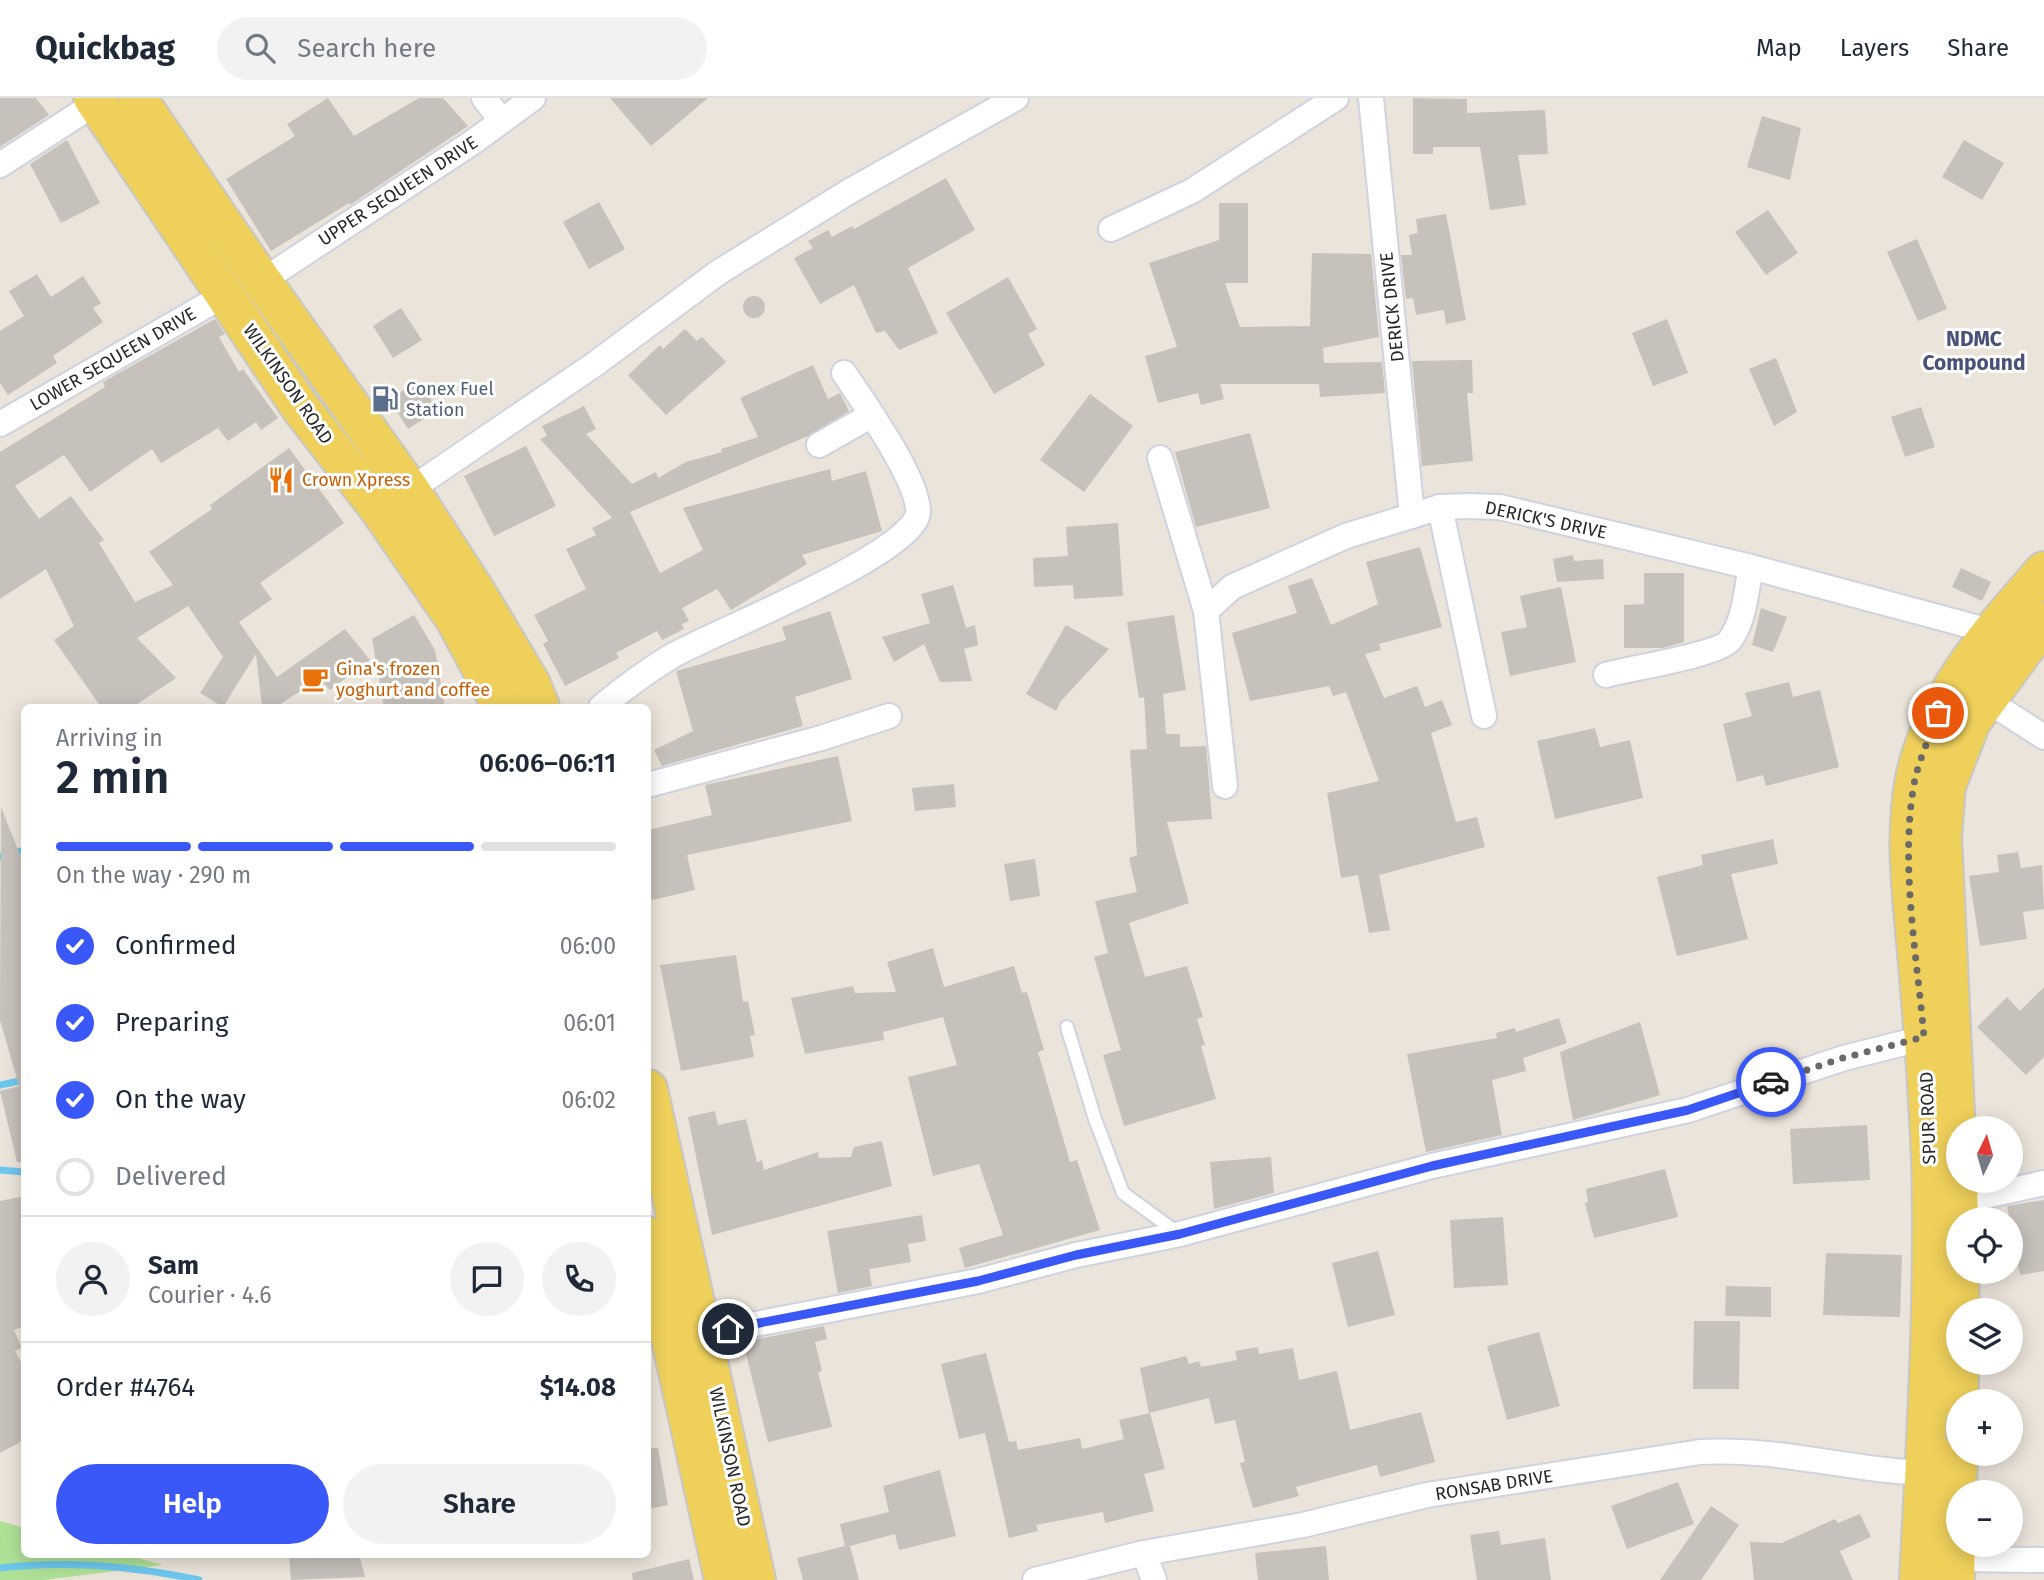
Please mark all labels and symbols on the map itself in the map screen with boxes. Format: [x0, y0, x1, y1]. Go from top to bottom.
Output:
street label: UPPER SEQUEEN DRIVE [314, 131, 482, 251]
street label: DERICK DRIVE [1375, 251, 1409, 363]
street label: LOWER SEQUEEN DRIVE [26, 302, 200, 416]
street label: WILKINSON ROAD [238, 320, 338, 448]
district label: NDMC Compound [1922, 326, 2026, 376]
place label: Conex Fuel Station [406, 378, 494, 421]
fuel station icon: Conex Fuel Station [370, 384, 400, 414]
restaurant icon: Crown Xpress [266, 465, 296, 495]
place label: Crown Xpress [302, 469, 410, 491]
street label: DERICK'S DRIVE [1483, 496, 1609, 544]
place label: Gina's frozen yoghurt and coffee [336, 658, 490, 701]
cafe icon: Gina's frozen yoghurt and coffee [300, 664, 330, 694]
pin [1908, 683, 1968, 743]
courier [1736, 1047, 1806, 1117]
street label: SPUR ROAD [1915, 1071, 1941, 1165]
north arrow [1946, 1116, 2023, 1194]
pin [698, 1299, 758, 1359]
street label: WILKINSON ROAD [705, 1385, 755, 1529]
street label: RONSAB DRIVE [1434, 1465, 1554, 1505]

